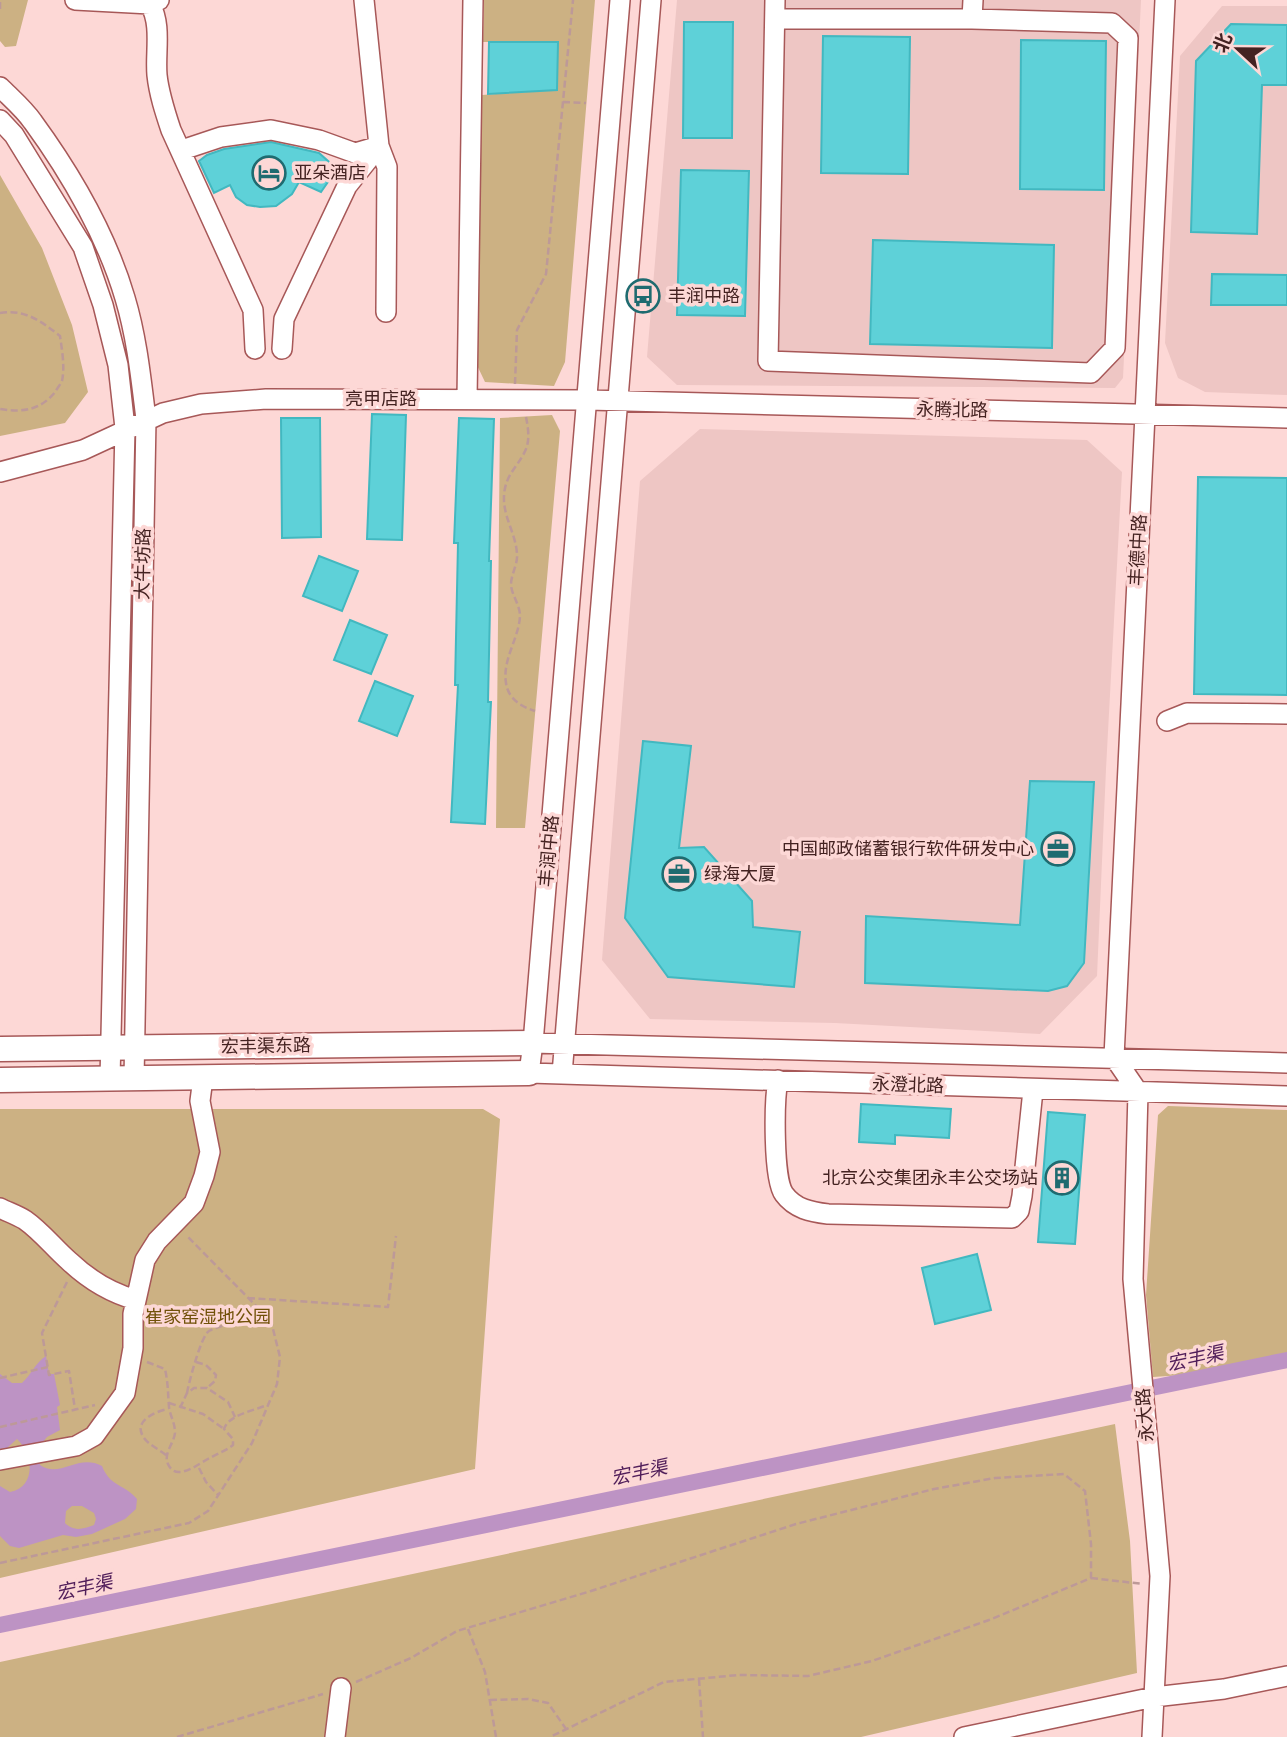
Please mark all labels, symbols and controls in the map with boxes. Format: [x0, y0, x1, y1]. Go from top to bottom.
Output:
north arrow [1203, 14, 1273, 84]
text: 北 [1208, 29, 1237, 56]
hotel icon: 亚朵酒店 [250, 154, 288, 192]
place label: 亚朵酒店 [294, 161, 366, 184]
bus stop icon: 丰润中路 [624, 277, 662, 315]
place label: 丰润中路 [668, 284, 740, 307]
street label: 亮甲店路 [345, 387, 417, 410]
street label: 永腾北路 [916, 397, 988, 422]
street label: 丰德中路 [1124, 513, 1151, 587]
street label: 大牛坊路 [130, 528, 155, 600]
street label: 丰润中路 [534, 814, 563, 888]
office icon: 中国邮政储蓄银行软件研发中心 [1039, 830, 1077, 868]
place label: 中国邮政储蓄银行软件研发中心 [782, 837, 1034, 860]
office icon: 绿海大厦 [660, 855, 698, 893]
place label: 绿海大厦 [704, 862, 776, 885]
street label: 宏丰渠东路 [221, 1033, 311, 1058]
street label: 永澄北路 [872, 1072, 944, 1097]
building icon: 北京公交集团永丰公交场站 [1043, 1159, 1081, 1197]
place label: 北京公交集团永丰公交场站 [822, 1166, 1038, 1189]
park label: 崔家窑湿地公园 [145, 1305, 271, 1328]
water label: 宏丰渠 [1165, 1340, 1228, 1376]
street label: 永大路 [1131, 1387, 1158, 1443]
water label: 宏丰渠 [609, 1454, 672, 1490]
water label: 宏丰渠 [54, 1569, 117, 1605]

